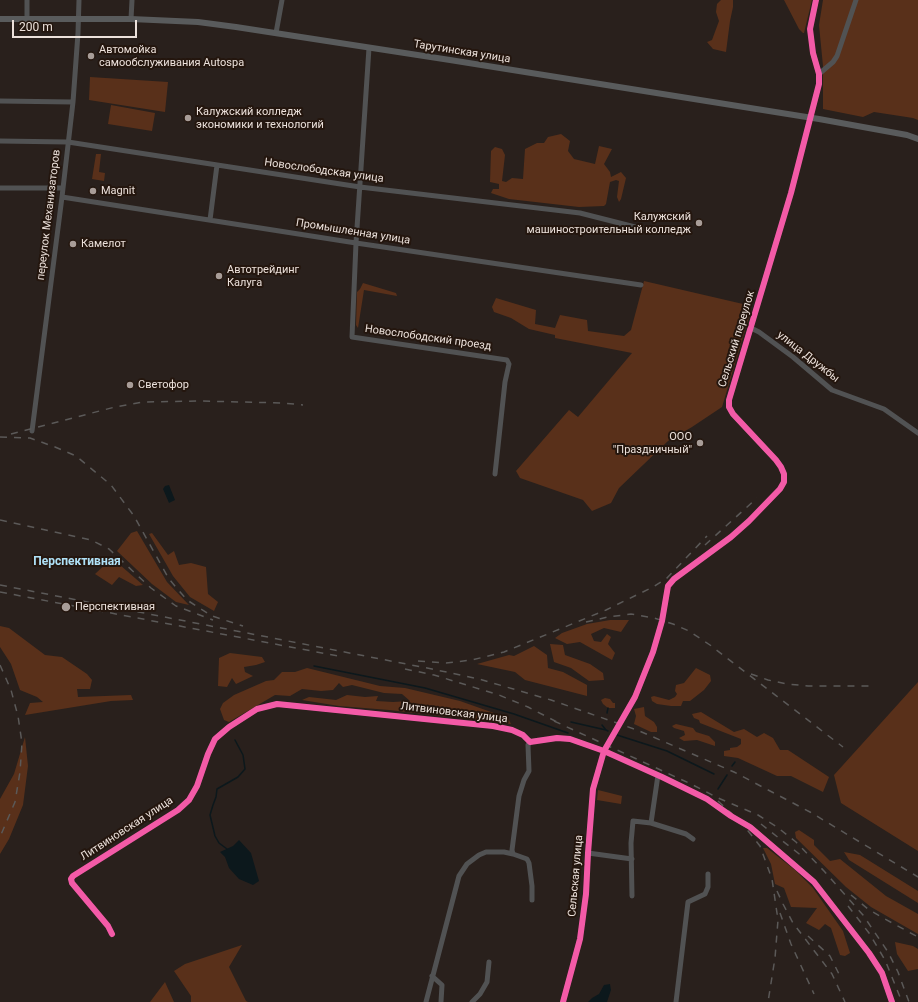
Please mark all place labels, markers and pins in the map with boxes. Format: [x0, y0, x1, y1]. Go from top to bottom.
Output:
place label: Автомойка самообслуживания Autospa [99, 43, 244, 69]
marker: Автомойка самообслуживания Autospa [86, 51, 96, 61]
place label: Калужский колледж экономики и технологий [196, 105, 324, 131]
marker: Калужский колледж экономики и технологий [183, 113, 193, 123]
place label: Magnit [101, 184, 135, 198]
marker: Magnit [88, 186, 98, 196]
place label: Калужский машиностроительный колледж [527, 210, 691, 236]
marker: Калужский машиностроительный колледж [694, 218, 704, 228]
place label: Камелот [81, 237, 126, 251]
marker: Камелот [68, 239, 78, 249]
place label: Автотрейдинг Калуга [227, 263, 299, 289]
marker: Автотрейдинг Калуга [214, 271, 224, 281]
place label: Светофор [138, 378, 189, 392]
marker: Светофор [125, 380, 135, 390]
place label: ООО "Праздничный" [613, 430, 692, 456]
marker: ООО "Праздничный" [695, 438, 705, 448]
place label: Перспективная [75, 600, 155, 614]
marker: Перспективная [60, 601, 72, 613]

